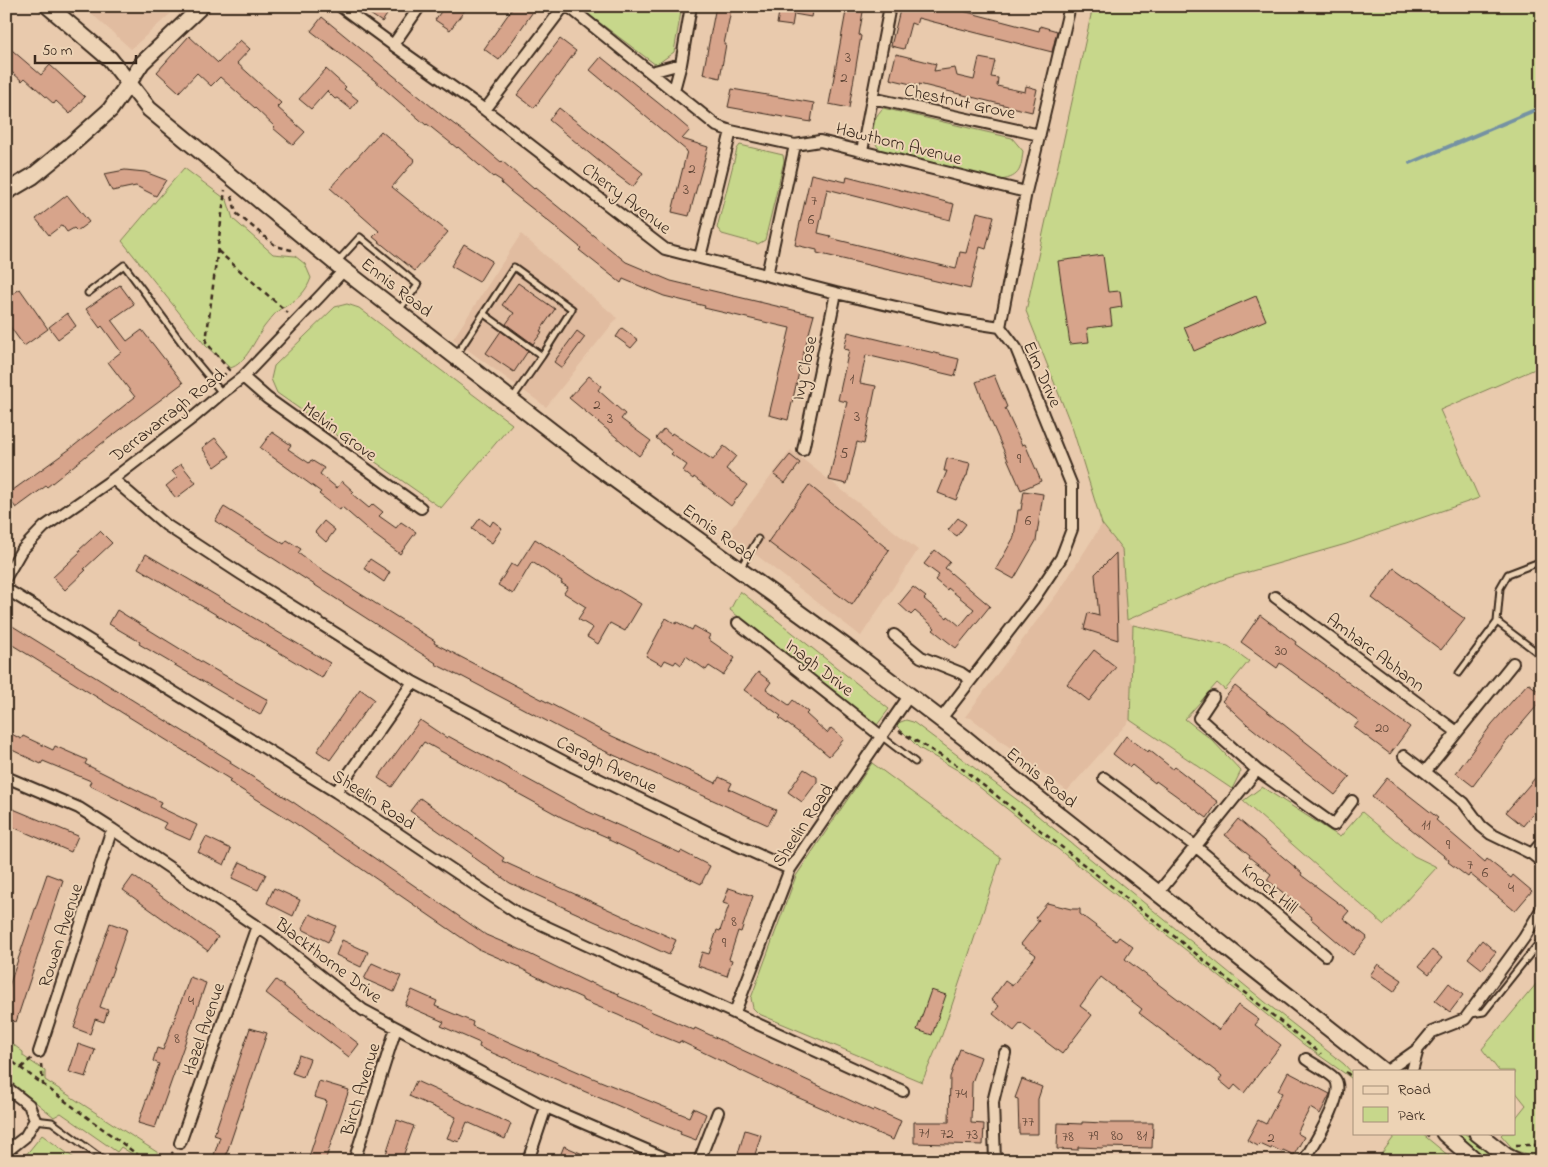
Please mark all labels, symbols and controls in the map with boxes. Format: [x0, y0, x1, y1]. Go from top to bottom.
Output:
scale bar [35, 32, 136, 64]
text: 50 m [42, 40, 73, 62]
house number: 3 [845, 47, 851, 69]
house number: 2 [840, 67, 848, 89]
street label: Chestnut Grove [902, 78, 1019, 128]
street label: Hawthorn Avenue [833, 117, 965, 173]
street label: Cherry Avenue [576, 157, 677, 242]
house number: 2 [688, 158, 696, 180]
house number: 3 [683, 179, 689, 201]
house number: 7 [811, 190, 817, 212]
house number: 6 [808, 209, 815, 231]
street label: Ennis Road [354, 252, 437, 325]
street label: Ivy Close [786, 333, 826, 403]
street label: Elm Drive [1015, 338, 1068, 413]
street label: Derravarragh Road [105, 363, 232, 471]
house number: 1 [850, 368, 855, 390]
house number: 2 [593, 394, 601, 416]
street label: Melvin Grove [296, 396, 383, 469]
house number: 3 [854, 406, 860, 428]
house number: 3 [607, 408, 613, 430]
house number: 5 [840, 443, 849, 465]
house number: 9 [1017, 448, 1022, 470]
street label: Ennis Road [676, 498, 760, 569]
house number: 6 [1025, 510, 1032, 532]
street label: Amharc Abhann [1320, 608, 1430, 699]
street label: Inagh Drive [778, 633, 859, 705]
house number: 30 [1275, 640, 1288, 662]
house number: 20 [1375, 717, 1389, 739]
street label: Caragh Avenue [551, 730, 662, 803]
street label: Ennis Road [1000, 742, 1082, 815]
street label: Sheelin Road [326, 764, 420, 837]
street label: Sheelin Road [767, 779, 840, 873]
house number: 11 [1421, 814, 1431, 836]
house number: 9 [1446, 834, 1451, 856]
house number: 7 [1467, 854, 1473, 876]
street label: Knock Hill [1235, 858, 1303, 921]
house number: 6 [1482, 862, 1489, 884]
house number: 4 [1508, 877, 1514, 899]
street label: Rowan Avenue [33, 879, 91, 991]
house number: 8 [731, 911, 737, 933]
street label: Blackthorne Drive [268, 912, 388, 1011]
house number: 9 [722, 932, 727, 954]
street label: Hazel Avenue [177, 979, 233, 1080]
house number: 4 [188, 990, 194, 1012]
house number: 8 [174, 1028, 180, 1050]
street label: Birch Avenue [335, 1039, 389, 1140]
legend [1353, 1070, 1516, 1134]
text: Road [1398, 1079, 1431, 1101]
house number: 74 [955, 1083, 967, 1105]
text: Park [1398, 1105, 1426, 1127]
house number: 77 [1022, 1111, 1034, 1133]
house number: 71 [919, 1122, 930, 1144]
house number: 72 [940, 1123, 954, 1145]
house number: 73 [966, 1124, 978, 1146]
house number: 79 [1088, 1125, 1099, 1147]
house number: 80 [1111, 1125, 1124, 1147]
house number: 81 [1137, 1125, 1147, 1147]
house number: 78 [1062, 1126, 1074, 1148]
house number: 2 [1267, 1127, 1275, 1149]

